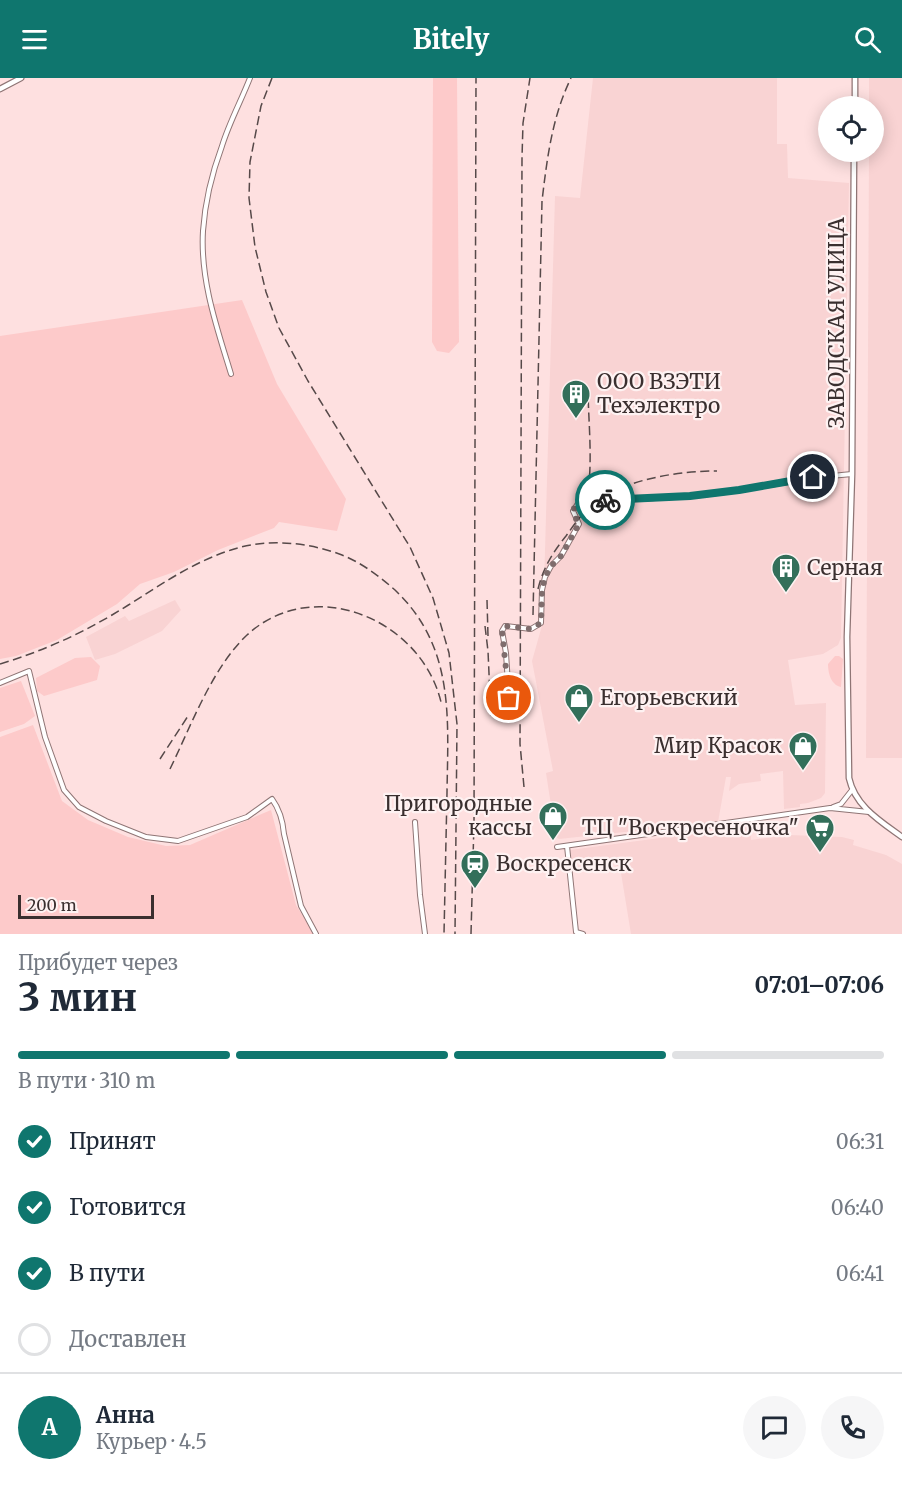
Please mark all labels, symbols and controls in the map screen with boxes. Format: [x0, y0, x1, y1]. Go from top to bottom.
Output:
text: Bitely [413, 22, 489, 56]
icon: menu [18, 23, 51, 56]
icon: search [851, 23, 884, 56]
map controls [818, 96, 884, 162]
button: locate [818, 96, 884, 162]
street label: ЗАВОДСКАЯ УЛИЦА [823, 217, 850, 428]
place label: ООО ВЗЭТИ Техэлектро [597, 368, 721, 419]
building icon: ООО ВЗЭТИ Техэлектро [560, 378, 592, 420]
pin [787, 451, 838, 502]
icon: home [796, 460, 829, 493]
courier [575, 470, 635, 530]
icon: bike [589, 484, 622, 517]
building icon: Серная [770, 552, 802, 594]
place label: Серная [807, 554, 883, 581]
pin [483, 672, 534, 723]
icon: bag [492, 681, 525, 714]
shop icon: Егорьевский [563, 682, 595, 724]
place label: Егорьевский [600, 684, 738, 711]
shop icon: Мир Красок [787, 730, 819, 772]
place label: Мир Красок [654, 732, 782, 759]
place label: Пригородные кассы [384, 790, 532, 841]
shop icon: Пригородные кассы [537, 800, 569, 842]
supermarket icon: ТЦ "Воскресеночка" [804, 812, 836, 854]
place label: ТЦ "Воскресеночка" [582, 814, 799, 841]
station icon: Воскресенск [459, 848, 491, 890]
place label: Воскресенск [496, 850, 632, 877]
scale bar [18, 892, 154, 920]
text: 200 m [27, 895, 77, 915]
text: Прибудет через [18, 950, 178, 975]
text: 07:01–07:06 [755, 971, 884, 999]
text: 3 мин [18, 973, 137, 1022]
text: В пути · 310 m [18, 1068, 155, 1093]
icon: check [18, 1125, 51, 1158]
text: Принят [69, 1127, 156, 1155]
text: 06:31 [836, 1129, 884, 1154]
icon: check [18, 1191, 51, 1224]
text: Готовится [69, 1193, 186, 1221]
text: 06:40 [831, 1195, 884, 1220]
icon: check [18, 1257, 51, 1290]
text: В пути [69, 1259, 145, 1287]
text: 06:41 [836, 1261, 884, 1286]
text: Доставлен [69, 1325, 186, 1353]
button: chat [743, 1396, 806, 1459]
button: phone [821, 1396, 884, 1459]
text: Анна [96, 1401, 155, 1429]
text: А [42, 1413, 57, 1441]
text: Курьер · 4.5 [96, 1429, 207, 1454]

